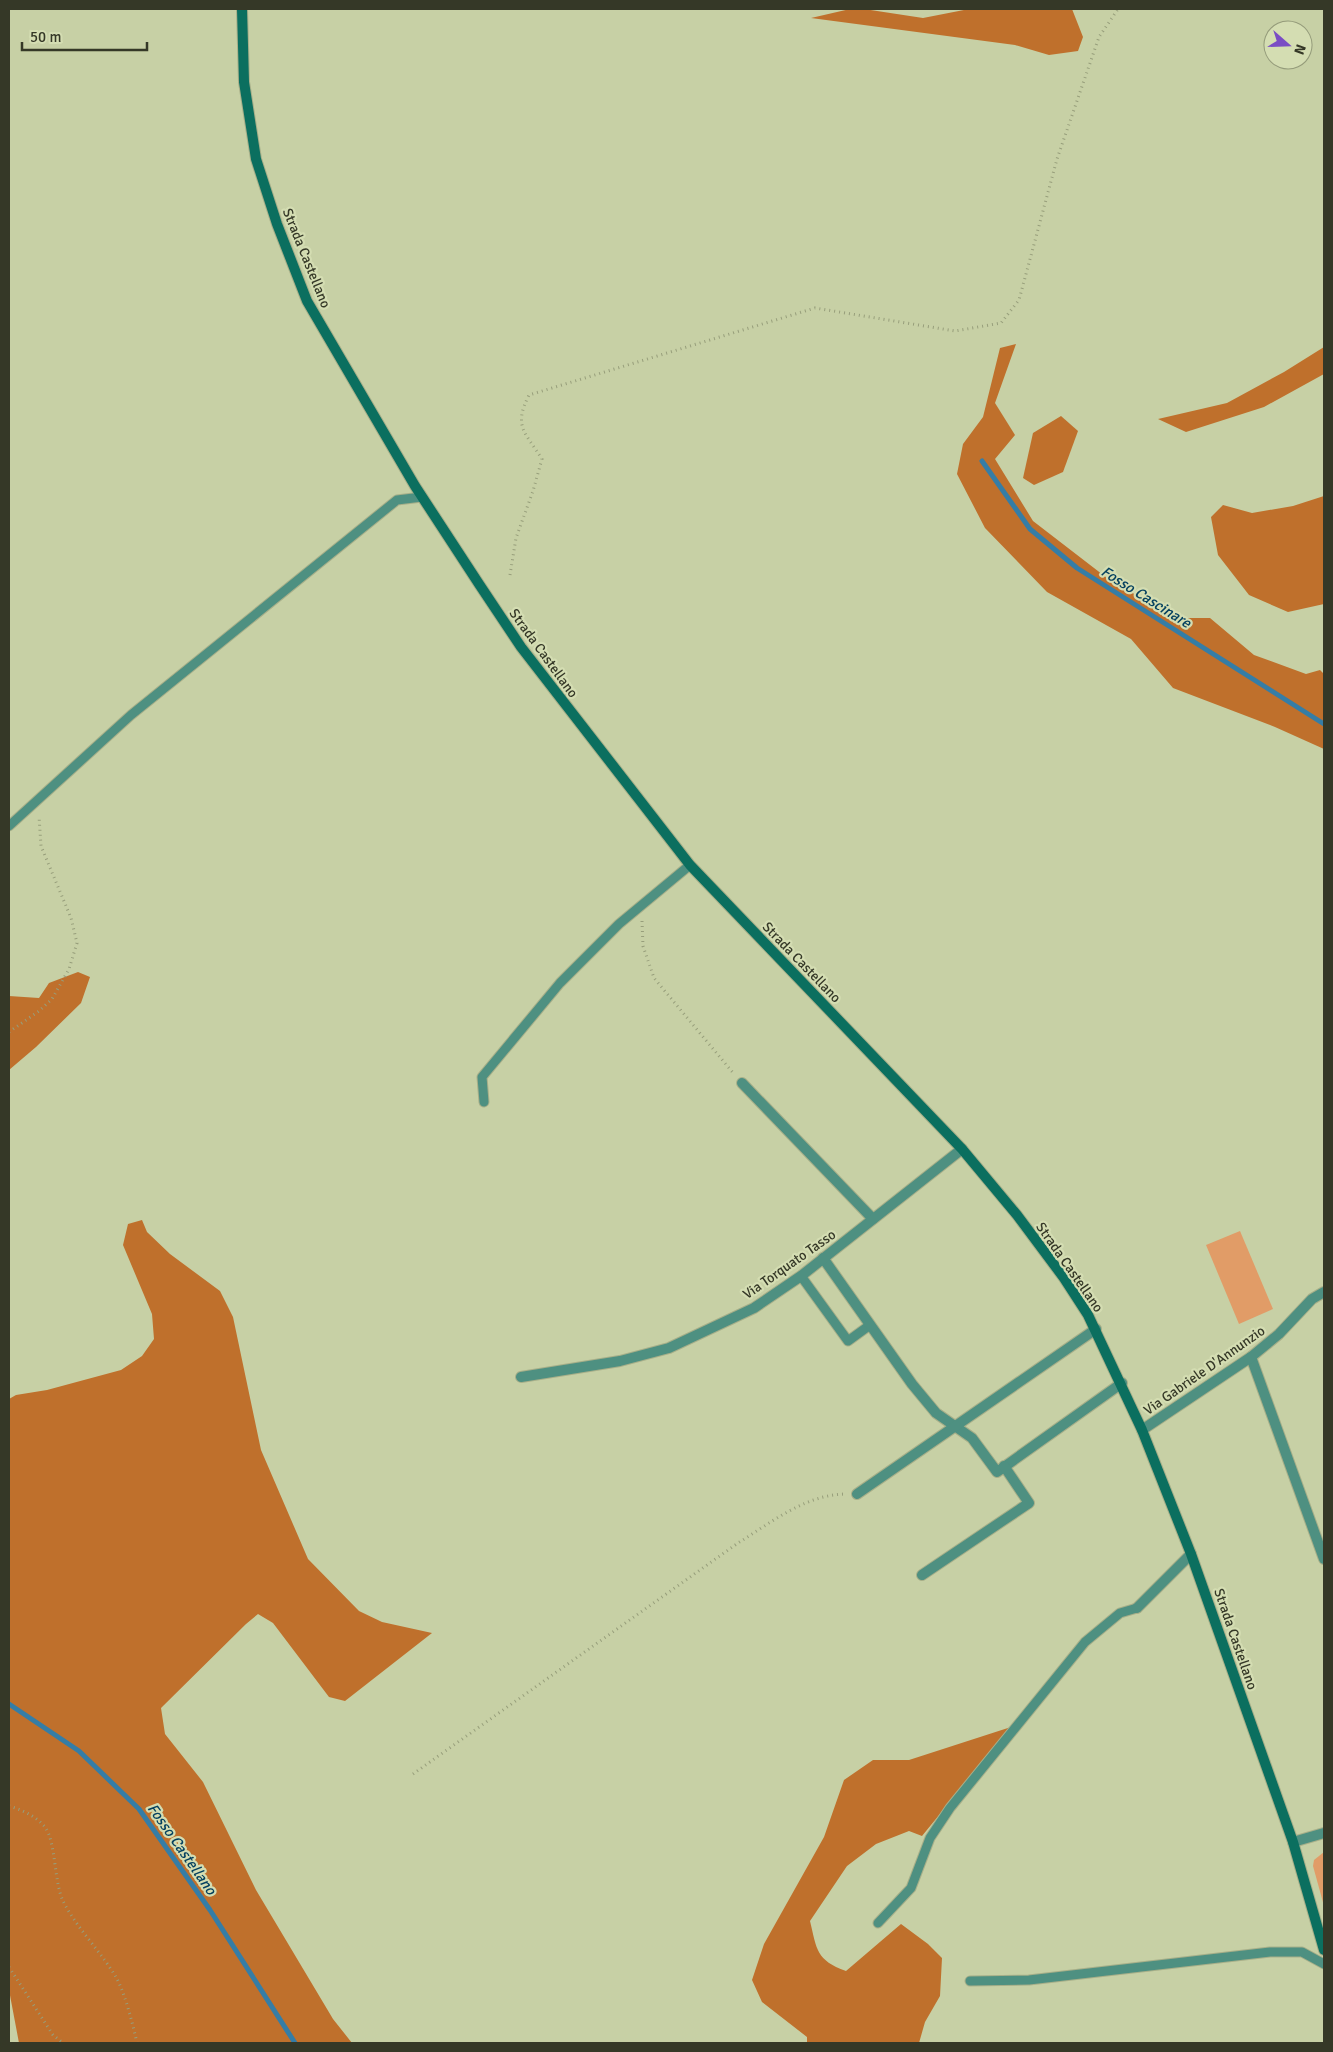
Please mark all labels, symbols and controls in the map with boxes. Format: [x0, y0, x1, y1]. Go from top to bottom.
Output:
scale bar [22, 20, 148, 52]
north arrow [1263, 20, 1313, 70]
text: 50 m [30, 28, 61, 46]
text: N [1290, 42, 1309, 57]
street label: Strada Castellano [279, 206, 334, 310]
water label: Fosso Cascinare [1098, 562, 1195, 633]
street label: Strada Castellano [506, 605, 582, 701]
street label: Strada Castellano [759, 918, 845, 1006]
street label: Strada Castellano [1032, 1219, 1107, 1316]
street label: Via Torquato Tasso [739, 1226, 839, 1303]
street label: Via Gabriele D'Annunzio [1140, 1322, 1268, 1419]
street label: Strada Castellano [1210, 1586, 1261, 1692]
water label: Fosso Castellano [144, 1800, 221, 1899]

